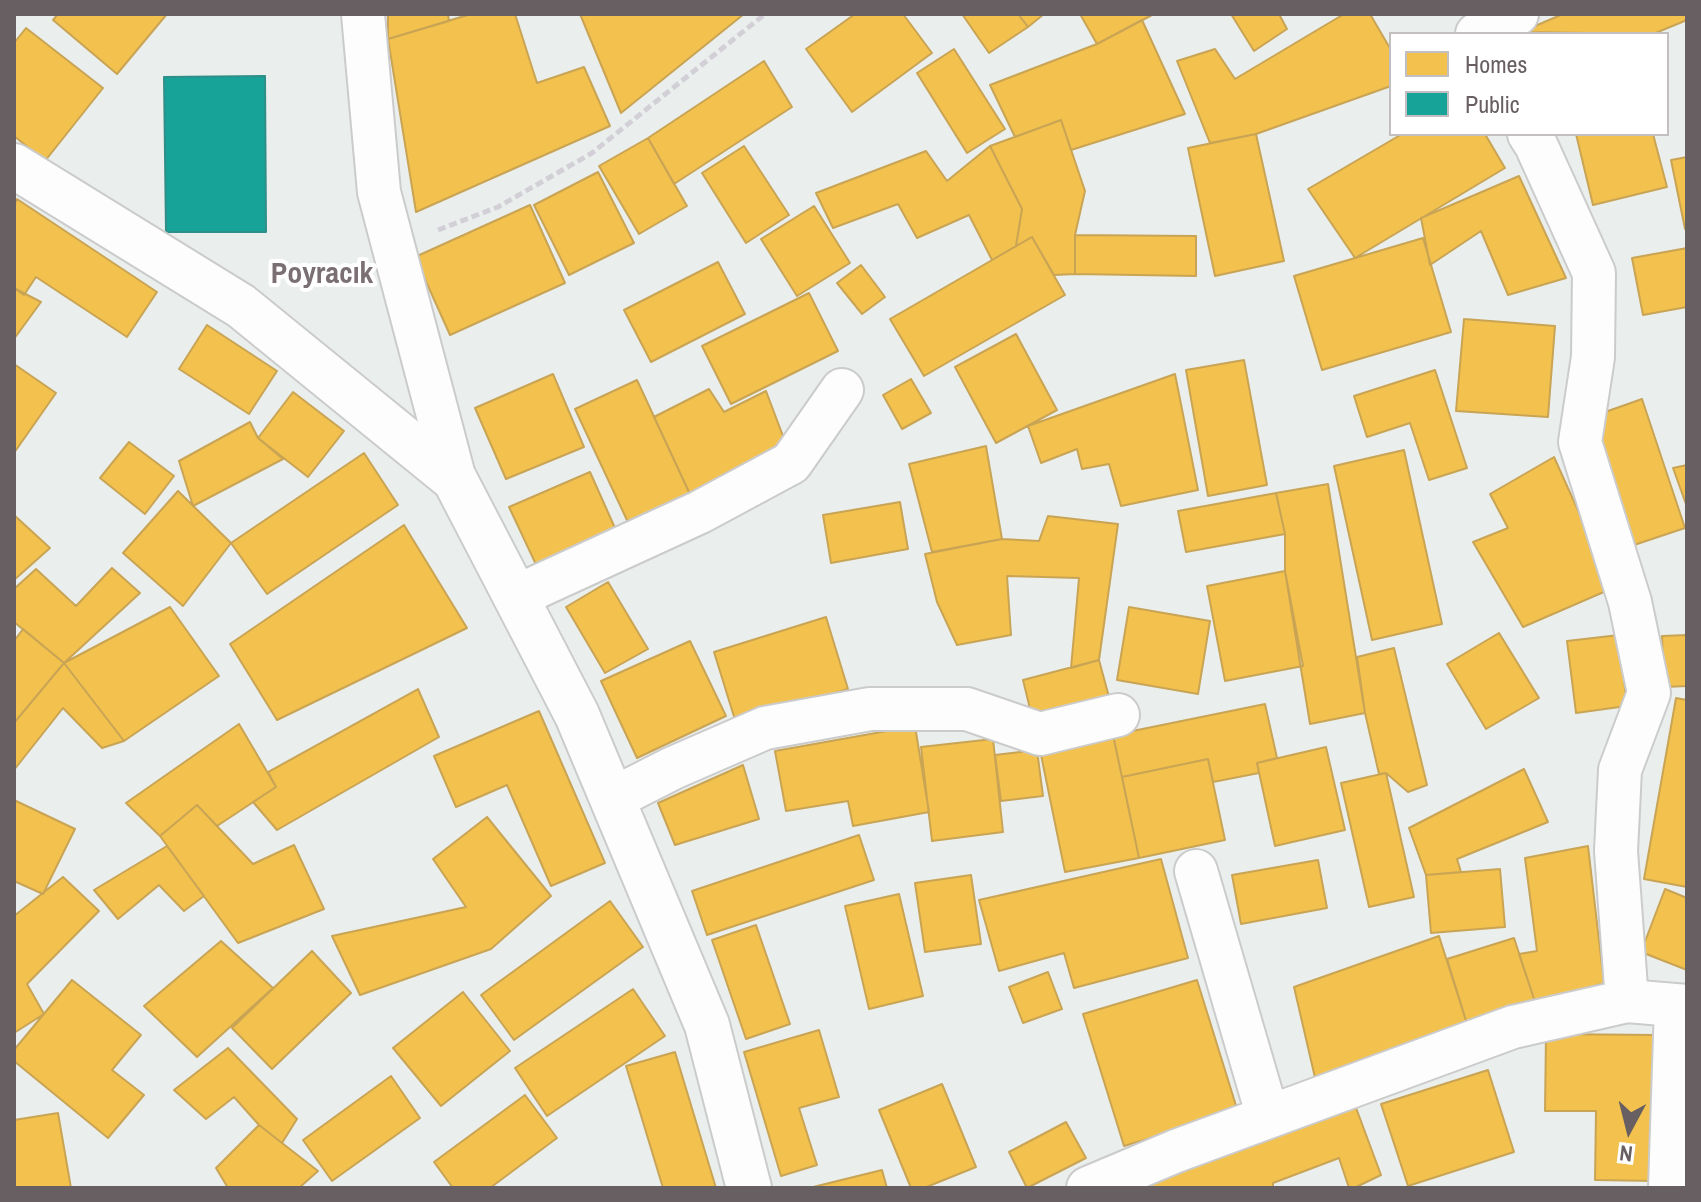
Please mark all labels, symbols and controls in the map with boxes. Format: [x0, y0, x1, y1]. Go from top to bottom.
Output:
legend [1389, 32, 1669, 136]
text: Homes [1465, 48, 1527, 80]
text: Public [1465, 88, 1520, 120]
district label: Poyracık [271, 257, 373, 293]
north arrow [1589, 1090, 1669, 1170]
text: N [1618, 1138, 1634, 1170]

